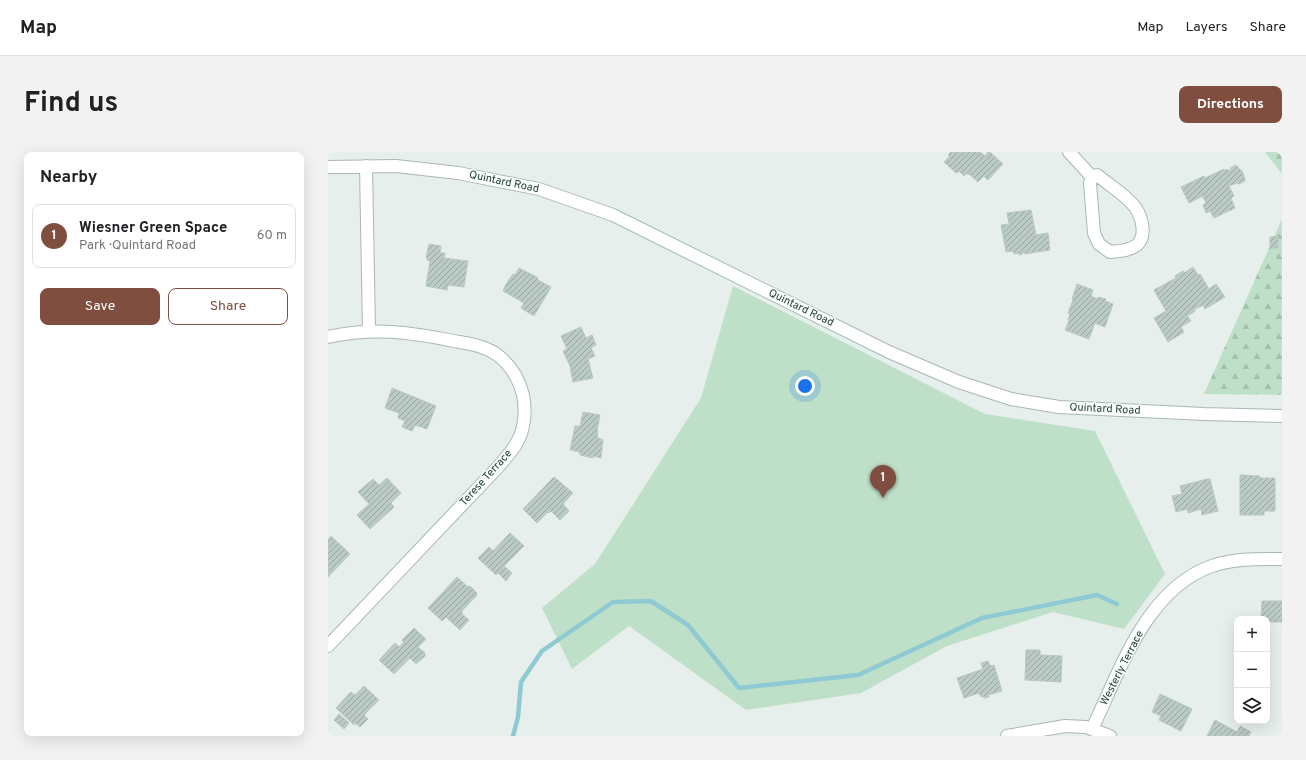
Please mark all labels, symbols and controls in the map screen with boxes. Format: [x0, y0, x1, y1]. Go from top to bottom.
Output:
text: Map [20, 16, 57, 40]
text: Map [1137, 19, 1163, 36]
text: Layers [1185, 19, 1227, 36]
text: Share [1249, 19, 1286, 36]
text: Find us [24, 86, 118, 122]
button: Directions [1179, 86, 1282, 123]
text: Nearby [40, 167, 97, 189]
street label: Quintard Road [468, 168, 540, 196]
text: Wiesner Green Space [79, 219, 227, 238]
text: 1 [51, 228, 57, 244]
text: 60 m [257, 228, 287, 244]
text: Park · Quintard Road [79, 238, 196, 254]
street label: Quintard Road [766, 286, 836, 330]
button: Save [40, 288, 160, 325]
button: Share [168, 288, 288, 325]
your location [795, 376, 815, 396]
street label: Quintard Road [1069, 400, 1141, 418]
street label: Terese Terrace [457, 447, 515, 509]
pin: 1 [870, 465, 896, 498]
map controls [1234, 616, 1270, 724]
button: + [1234, 616, 1270, 652]
street label: Westerly Terrace [1097, 628, 1147, 708]
button: − [1234, 652, 1270, 688]
button: layers [1234, 688, 1270, 724]

